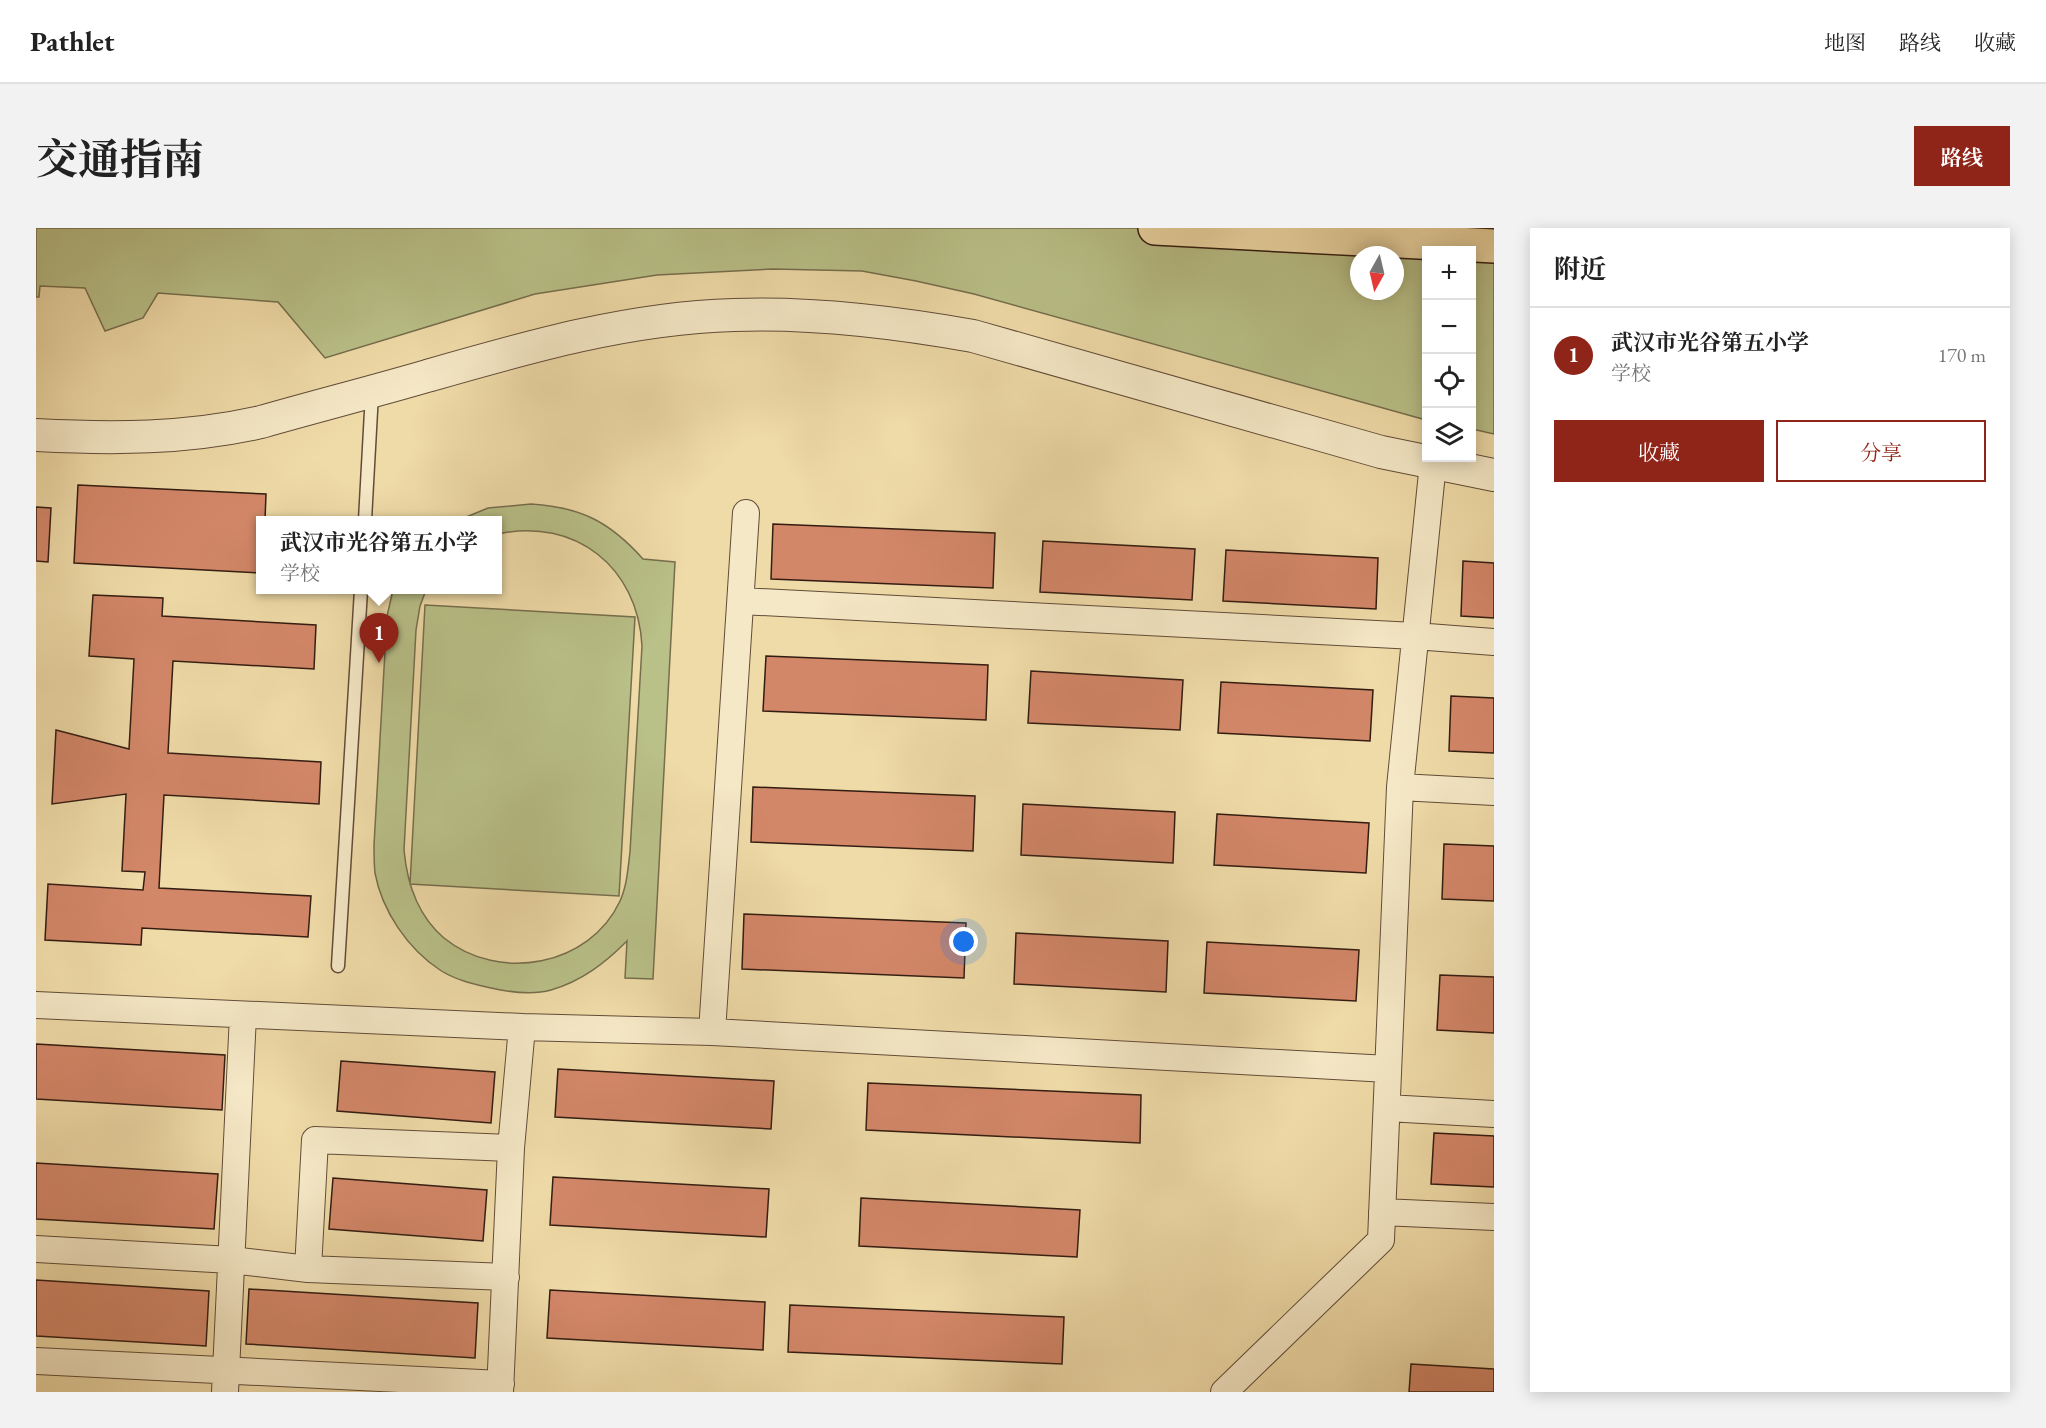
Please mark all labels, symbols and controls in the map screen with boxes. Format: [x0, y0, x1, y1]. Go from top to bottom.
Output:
text: Pathlet [30, 23, 114, 59]
text: 地图 [1824, 29, 1866, 56]
text: 路线 [1899, 29, 1941, 56]
text: 收藏 [1974, 29, 2016, 56]
button: 路线 [1914, 126, 2010, 186]
text: 交通指南 [36, 132, 204, 187]
north arrow [1350, 246, 1404, 300]
map controls [1422, 246, 1476, 462]
button: + [1422, 246, 1476, 300]
text: 附近 [1554, 252, 1606, 286]
button: − [1422, 300, 1476, 354]
text: 武汉市光谷第五小学 [1611, 328, 1809, 357]
text: 1 [1568, 342, 1579, 368]
text: 170 m [1938, 342, 1986, 368]
button: locate [1422, 354, 1476, 408]
text: 学校 [1611, 360, 1651, 386]
button: layers [1422, 408, 1476, 462]
button: 收藏 [1554, 420, 1764, 482]
button: 分享 [1776, 420, 1986, 482]
popup [256, 516, 502, 594]
text: 武汉市光谷第五小学 [280, 528, 478, 557]
text: 学校 [280, 560, 320, 586]
pin: 1 [360, 614, 398, 663]
your location [949, 927, 978, 956]

